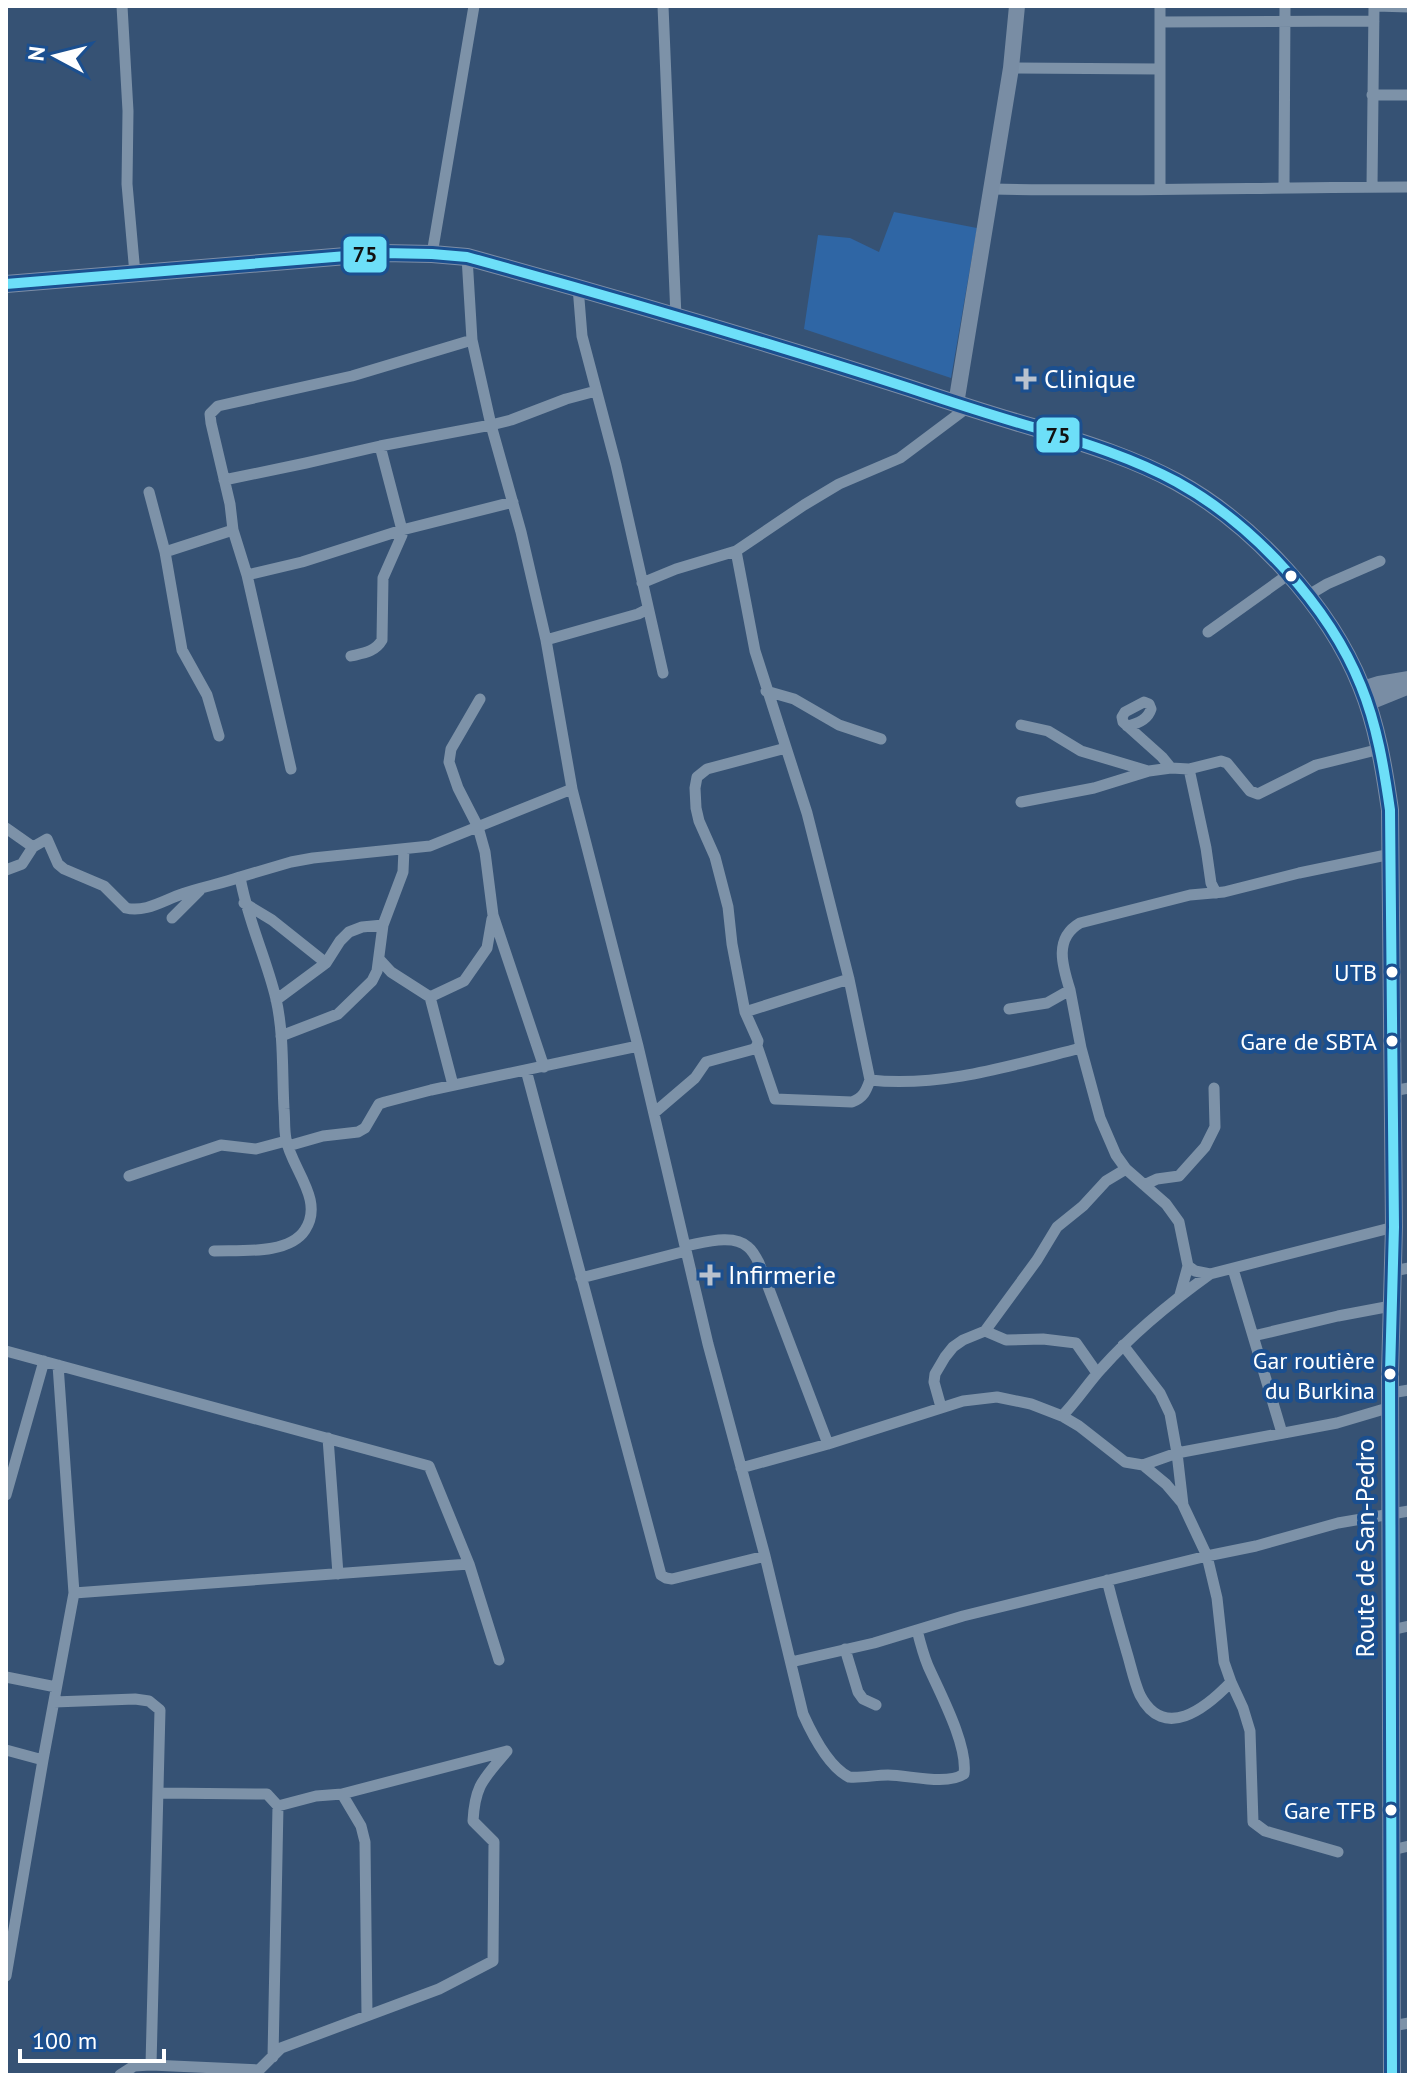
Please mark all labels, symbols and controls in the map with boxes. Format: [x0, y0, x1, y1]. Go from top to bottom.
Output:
north arrow [16, 16, 96, 96]
text: N [21, 45, 51, 62]
line badge: 75 [342, 235, 388, 274]
text: 75 [353, 240, 377, 268]
place label: Clinique [1044, 362, 1136, 395]
marker: Clinique [1015, 368, 1037, 390]
line badge: 75 [1035, 416, 1081, 454]
text: 75 [1046, 421, 1070, 449]
unlabelled marker [1283, 568, 1299, 584]
place label: UTB [1334, 957, 1377, 988]
marker: UTB [1384, 964, 1400, 980]
place label: Gare de SBTA [1240, 1026, 1377, 1057]
marker: Gare de SBTA [1384, 1033, 1400, 1049]
place label: Infirmerie [728, 1258, 836, 1291]
marker: Infirmerie [699, 1264, 721, 1286]
place label: Gar routière du Burkina [1253, 1345, 1375, 1406]
marker: Gar routière du Burkina [1382, 1366, 1398, 1382]
street label: Route de San-Pedro [1348, 1439, 1381, 1657]
place label: Gare TFB [1284, 1795, 1376, 1826]
marker: Gare TFB [1383, 1802, 1399, 1818]
scale bar [20, 2013, 164, 2063]
text: 100 m [32, 2025, 97, 2056]

